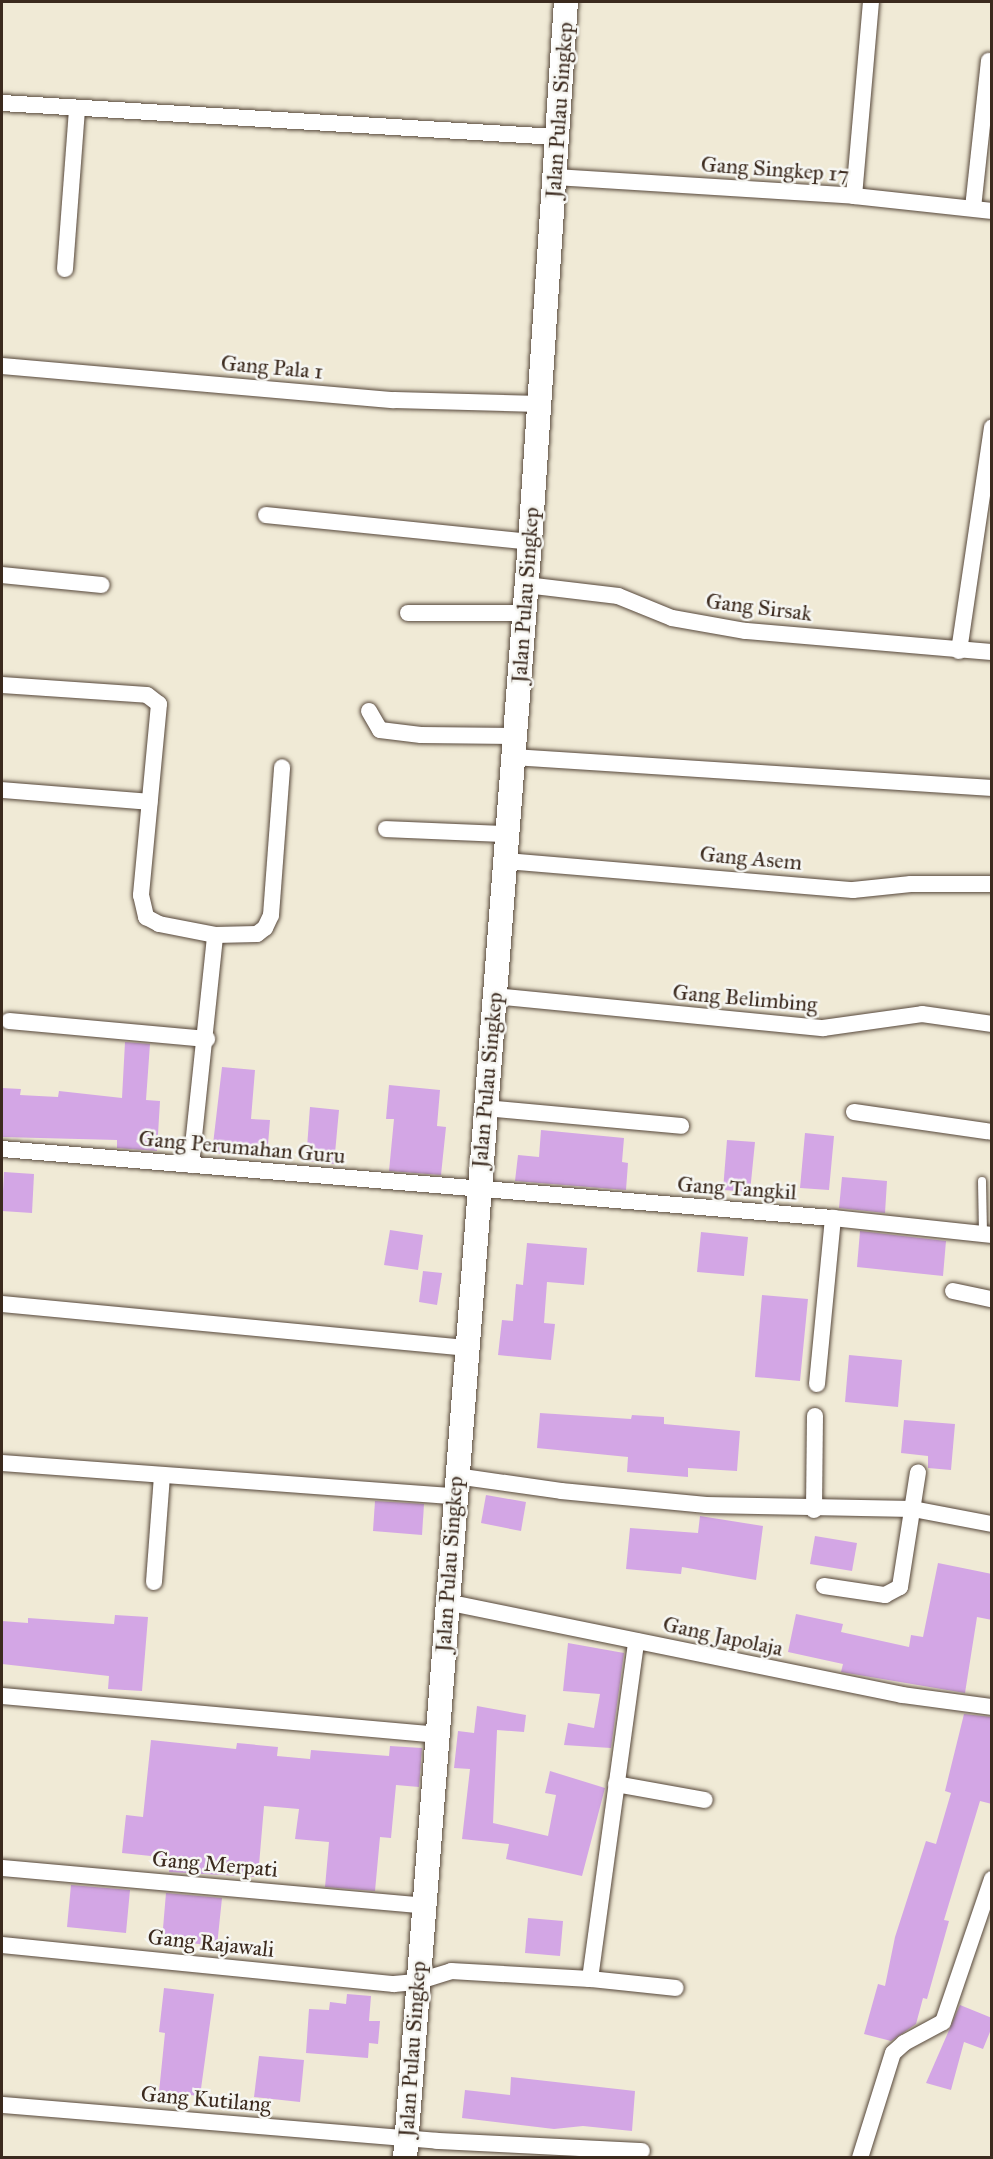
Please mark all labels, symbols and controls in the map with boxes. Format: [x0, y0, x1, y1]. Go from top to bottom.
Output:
street label: Jalan Pulau Singkep [540, 21, 578, 199]
street label: Gang Singkep 17 [700, 151, 850, 187]
street label: Gang Pala 1 [220, 349, 324, 385]
street label: Jalan Pulau Singkep [506, 506, 544, 684]
street label: Gang Sirsak [704, 587, 814, 627]
street label: Gang Asem [699, 840, 803, 876]
street label: Gang Belimbing [672, 979, 818, 1017]
street label: Jalan Pulau Singkep [466, 991, 508, 1169]
street label: Gang Perumahan Guru [138, 1125, 346, 1169]
street label: Gang Tangkil [676, 1171, 798, 1205]
street label: Jalan Pulau Singkep [430, 1475, 468, 1653]
street label: Gang Japolaja [661, 1610, 785, 1662]
street label: Gang Merpati [151, 1845, 279, 1883]
street label: Gang Rajawali [146, 1923, 276, 1963]
street label: Jalan Pulau Singkep [393, 1960, 431, 2138]
street label: Gang Kutilang [140, 2080, 272, 2118]

